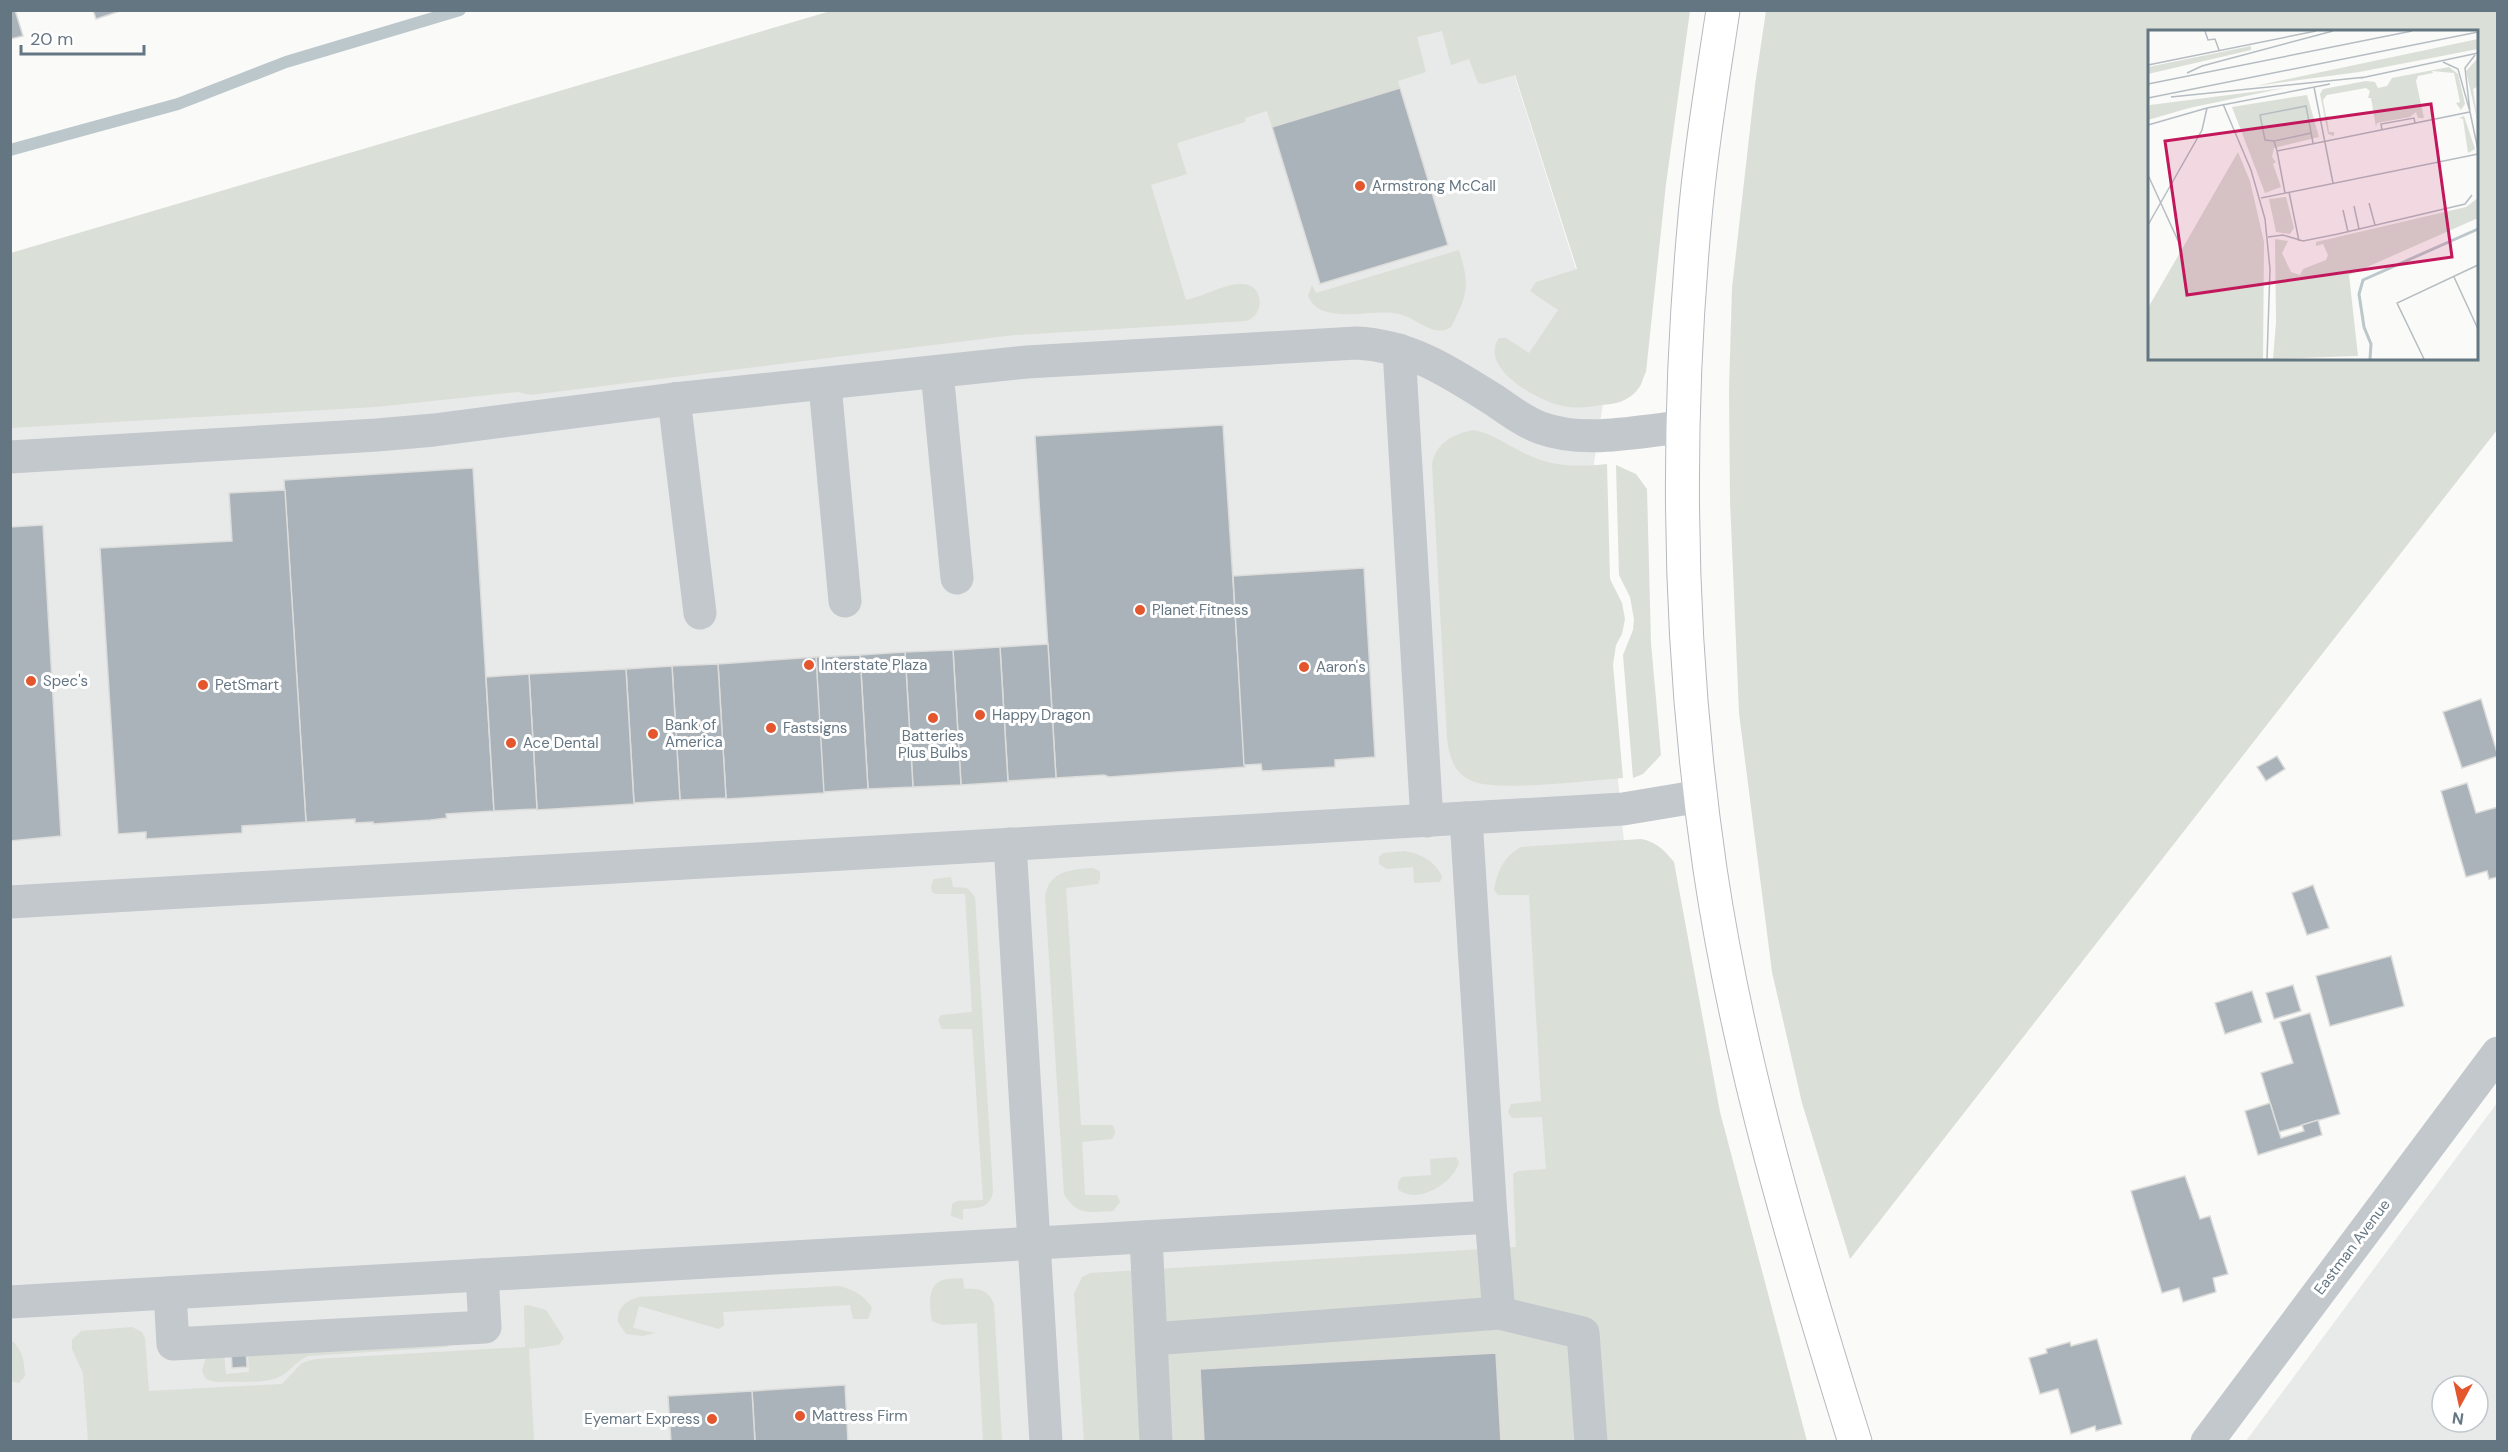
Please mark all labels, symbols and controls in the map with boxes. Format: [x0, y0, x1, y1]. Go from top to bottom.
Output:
scale bar [21, 18, 144, 56]
text: 20 m [30, 27, 73, 51]
inset map [2148, 30, 2478, 360]
place label: Armstrong McCall [1372, 176, 1496, 196]
marker: Armstrong McCall [1353, 179, 1367, 193]
place label: Planet Fitness [1152, 600, 1249, 620]
marker: Planet Fitness [1133, 603, 1147, 617]
place label: Interstate Plaza [821, 655, 927, 675]
place label: Aaron's [1316, 657, 1366, 677]
marker: Interstate Plaza [802, 658, 816, 672]
marker: Aaron's [1297, 660, 1311, 674]
place label: Spec's [43, 671, 88, 691]
marker: Spec's [24, 674, 38, 688]
place label: PetSmart [215, 675, 279, 695]
marker: PetSmart [196, 678, 210, 692]
place label: Happy Dragon [992, 705, 1091, 725]
marker: Happy Dragon [973, 708, 987, 722]
marker: Batteries Plus Bulbs [926, 711, 940, 725]
place label: Bank of America [665, 715, 723, 752]
place label: Fastsigns [783, 718, 847, 738]
marker: Fastsigns [764, 721, 778, 735]
place label: Batteries Plus Bulbs [898, 726, 968, 763]
marker: Bank of America [646, 727, 660, 741]
place label: Ace Dental [523, 733, 598, 753]
marker: Ace Dental [504, 736, 518, 750]
street label: Eastman Avenue [2309, 1195, 2395, 1299]
north arrow [2430, 1374, 2490, 1434]
place label: Mattress Firm [812, 1406, 908, 1426]
text: N [2451, 1407, 2465, 1430]
place label: Eyemart Express [584, 1409, 700, 1429]
marker: Mattress Firm [793, 1409, 807, 1423]
marker: Eyemart Express [705, 1412, 719, 1426]

